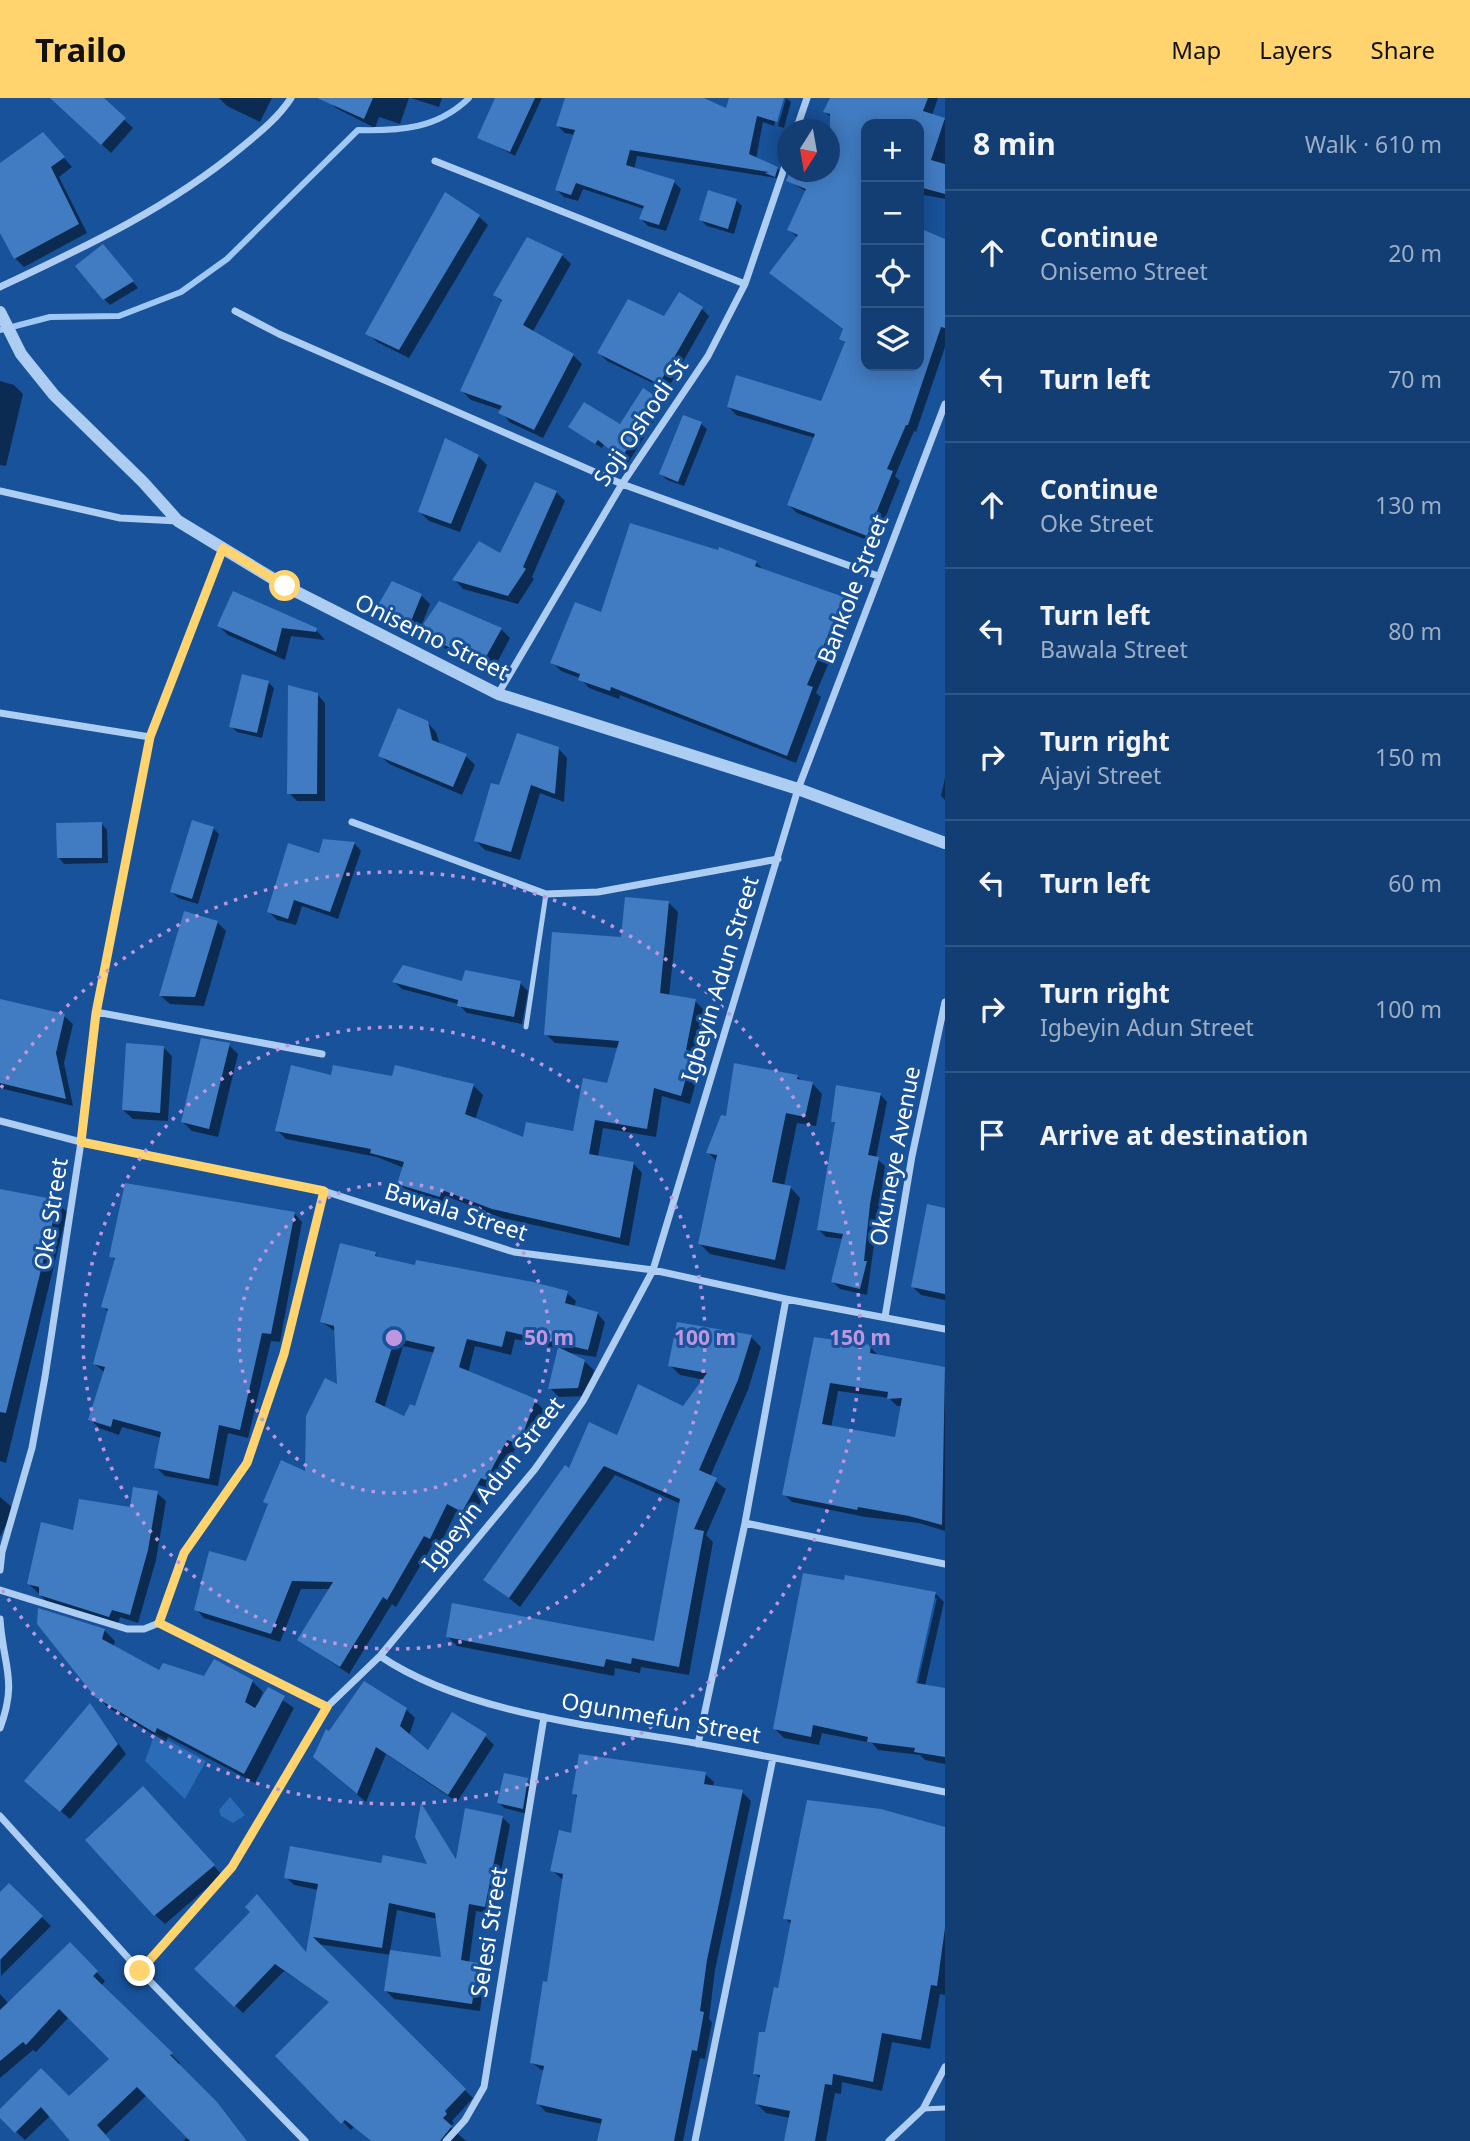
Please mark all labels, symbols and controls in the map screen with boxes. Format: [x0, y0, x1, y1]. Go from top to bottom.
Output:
text: Trailo [35, 27, 127, 72]
text: Map [1171, 33, 1221, 66]
text: Layers [1259, 33, 1333, 66]
text: Share [1371, 33, 1435, 66]
north arrow [777, 119, 840, 182]
map controls [861, 119, 924, 371]
button: + [861, 119, 924, 182]
text: 8 min [973, 123, 1056, 164]
text: Walk · 610 m [1305, 128, 1442, 160]
button: − [861, 182, 924, 245]
text: Continue [1040, 219, 1158, 255]
icon: ahead [973, 234, 1011, 272]
text: 20 m [1388, 237, 1442, 269]
button: locate [861, 245, 924, 308]
text: Onisemo Street [1040, 255, 1208, 287]
button: layers [861, 308, 924, 371]
street label: Soji Oshodi St [585, 351, 695, 492]
icon: left [973, 360, 1011, 398]
text: Turn left [1040, 361, 1151, 397]
text: 70 m [1388, 363, 1442, 395]
text: Continue [1040, 471, 1158, 507]
icon: ahead [973, 486, 1011, 524]
text: 130 m [1375, 489, 1442, 521]
text: Oke Street [1040, 507, 1153, 539]
street label: Bankole Street [809, 509, 895, 668]
route start [269, 570, 300, 601]
street label: Onisemo Street [350, 585, 515, 687]
text: Turn left [1040, 597, 1151, 633]
icon: left [973, 612, 1011, 650]
text: 80 m [1388, 615, 1442, 647]
text: Bawala Street [1040, 633, 1188, 665]
text: Turn right [1040, 723, 1170, 759]
icon: right [973, 738, 1011, 776]
text: 150 m [1375, 741, 1442, 773]
text: Ajayi Street [1040, 759, 1161, 791]
icon: left [973, 864, 1011, 902]
text: Turn left [1040, 865, 1151, 901]
text: 60 m [1388, 867, 1442, 899]
street label: Igbeyin Adun Street [672, 872, 766, 1086]
text: Turn right [1040, 975, 1170, 1011]
icon: right [973, 990, 1011, 1028]
text: 100 m [1375, 993, 1442, 1025]
text: Igbeyin Adun Street [1040, 1011, 1254, 1043]
street label: Okuneye Avenue [861, 1063, 927, 1248]
icon: arrive [973, 1116, 1011, 1154]
text: Arrive at destination [1040, 1117, 1309, 1153]
street label: Oke Street [25, 1155, 75, 1272]
street label: Bawala Street [381, 1174, 532, 1248]
text: 50 m [524, 1323, 574, 1351]
text: 100 m [674, 1323, 736, 1351]
text: 150 m [829, 1323, 891, 1351]
centre of rings [382, 1326, 406, 1350]
street label: Igbeyin Adun Street [414, 1389, 571, 1578]
street label: Ogunmefun Street [559, 1684, 763, 1750]
street label: Selesi Street [462, 1864, 514, 1999]
route end [124, 1955, 155, 1986]

